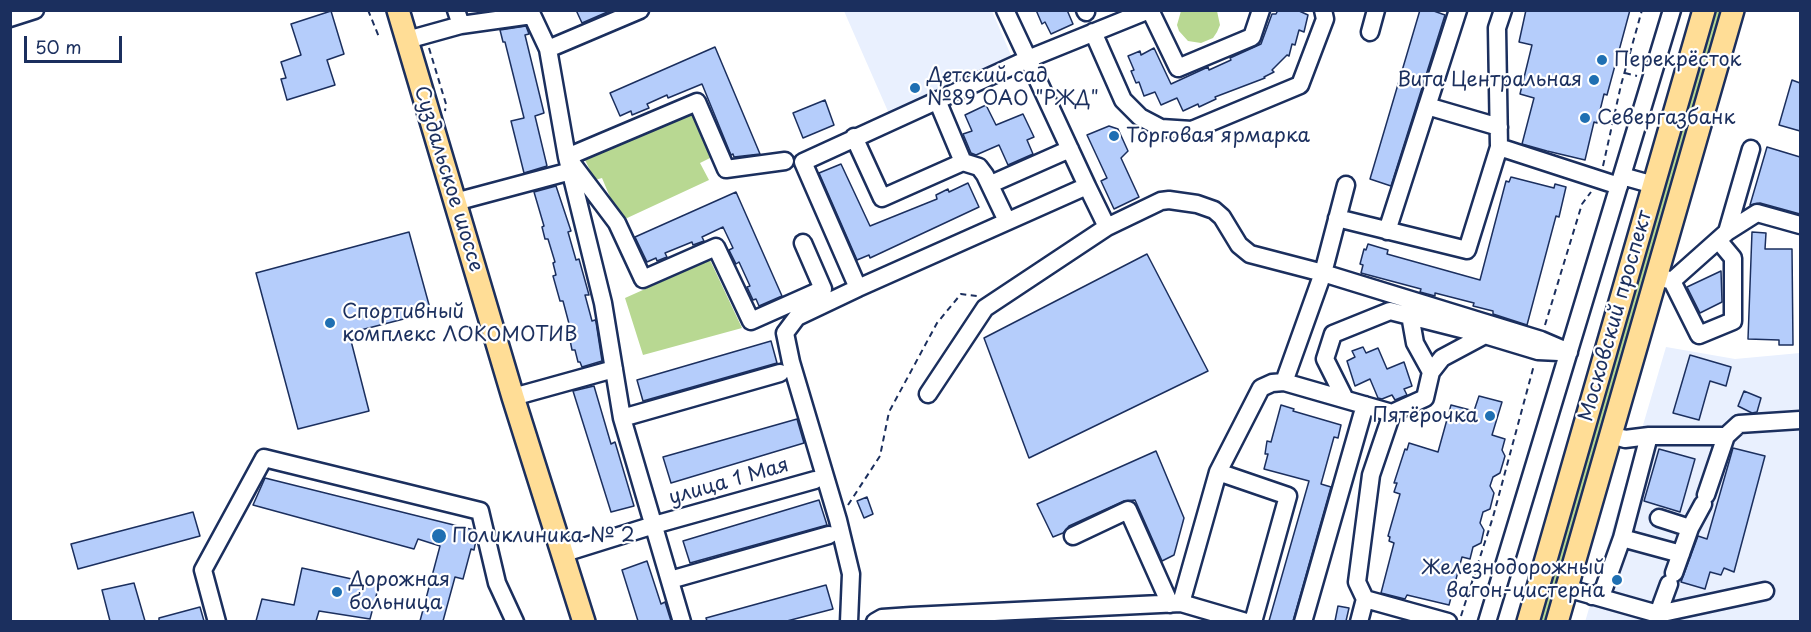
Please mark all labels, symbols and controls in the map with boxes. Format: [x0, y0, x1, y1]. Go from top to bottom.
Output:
scale bar [27, 24, 124, 62]
text: 50 m [35, 33, 82, 60]
place label: Перекрёсток [1614, 48, 1741, 72]
marker: Перекрёсток [1595, 53, 1609, 67]
place label: Детский сад №89 ОАО "РЖД" [927, 64, 1099, 111]
place label: Вита Центральная [1397, 68, 1582, 92]
marker: Вита Центральная [1587, 73, 1601, 87]
marker: Детский сад №89 ОАО "РЖД" [908, 81, 922, 95]
street label: Суздальское шоссе [408, 83, 488, 275]
place label: Севергазбанк [1597, 106, 1735, 130]
marker: Севергазбанк [1578, 111, 1592, 125]
place label: Торговая ярмарка [1126, 124, 1310, 148]
marker: Торговая ярмарка [1107, 129, 1121, 143]
street label: Московский проспект [1574, 208, 1658, 424]
place label: Спортивный комплекс ЛОКОМОТИВ [342, 300, 577, 347]
marker: Спортивный комплекс ЛОКОМОТИВ [323, 316, 337, 330]
place label: Пятёрочка [1372, 404, 1478, 428]
marker: Пятёрочка [1483, 409, 1497, 423]
street label: улица 1 Мая [666, 453, 792, 511]
place label: Поликлиника № 2 [452, 524, 635, 548]
marker: Поликлиника № 2 [430, 527, 448, 545]
place label: Железнодорожный вагон-цистерна [1421, 556, 1605, 603]
place label: Дорожная больница [349, 568, 450, 615]
marker: Железнодорожный вагон-цистерна [1610, 573, 1624, 587]
marker: Дорожная больница [330, 585, 344, 599]

